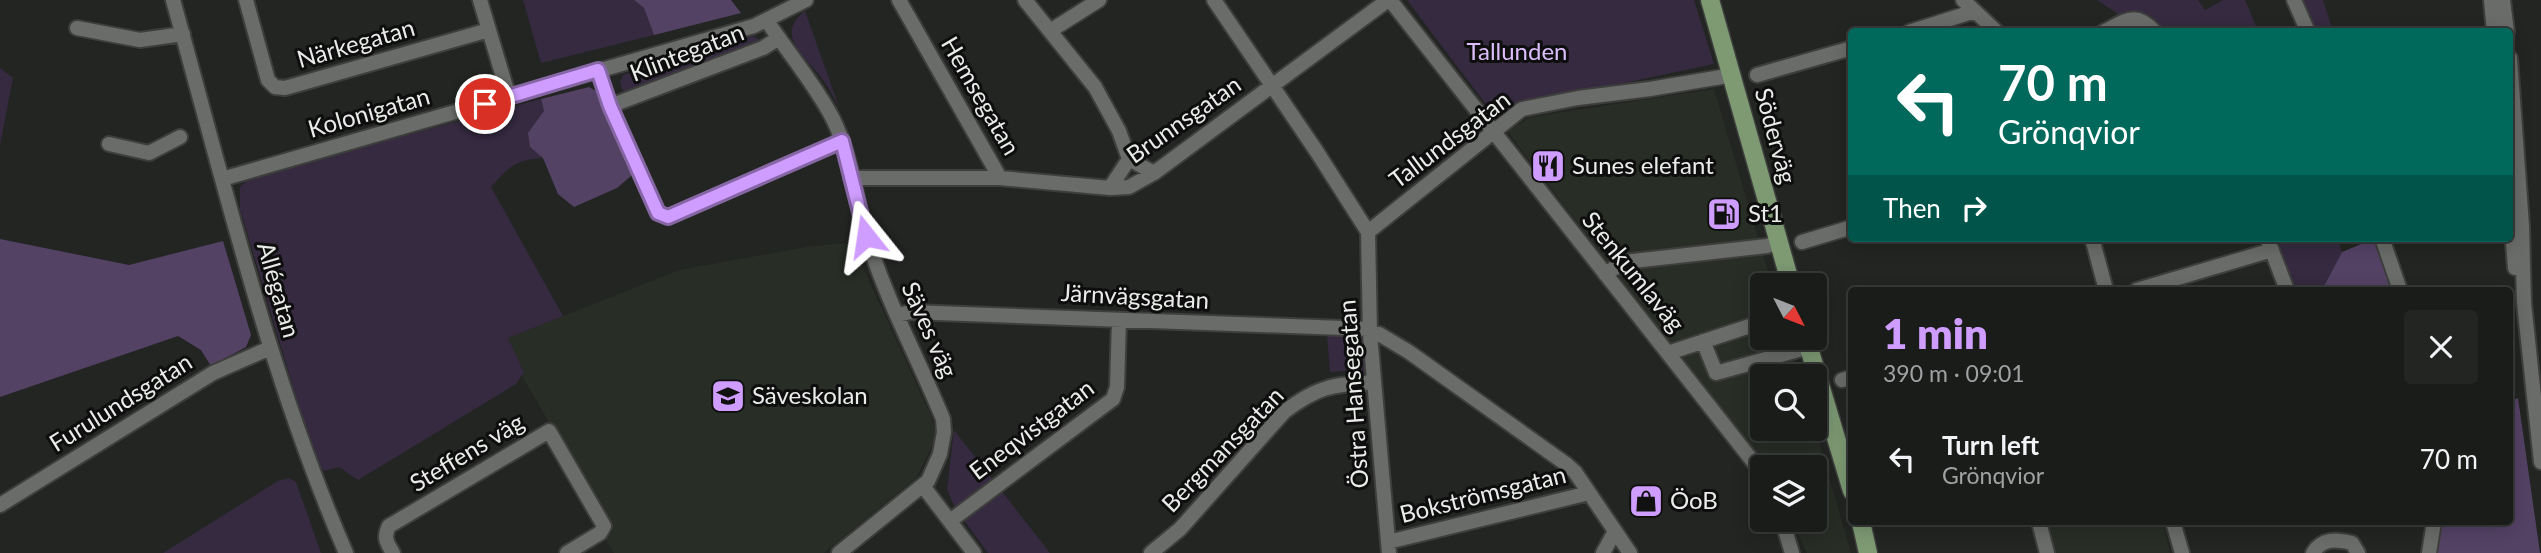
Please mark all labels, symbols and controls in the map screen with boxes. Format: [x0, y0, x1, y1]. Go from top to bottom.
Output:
street label: Närkegatan [293, 12, 418, 73]
street label: Klintegatan [625, 17, 748, 87]
street label: Hemsegatan [936, 31, 1027, 159]
park label: Tallunden [1467, 36, 1567, 65]
text: 70 m [1998, 53, 2108, 111]
icon: left [1883, 56, 1974, 147]
street label: Brunnsgatan [1120, 69, 1246, 169]
pin [455, 74, 515, 134]
street label: Kolonigatan [304, 80, 433, 143]
street label: Tallundsgatan [1383, 84, 1515, 194]
icon: arrive [466, 85, 504, 123]
street label: Söderväg [1750, 85, 1803, 187]
text: Grönqvior [1998, 112, 2140, 151]
restaurant icon: Sunes elefant [1529, 147, 1567, 185]
place label: Sunes elefant [1572, 150, 1714, 179]
icon: right [1955, 189, 1993, 227]
text: Then [1883, 192, 1941, 224]
fuel station icon: St1 [1705, 195, 1743, 233]
place label: St1 [1748, 198, 1783, 227]
position arrow [829, 199, 903, 273]
street label: Stenkumlaväg [1577, 205, 1691, 337]
street label: Allégatan [252, 238, 307, 341]
north arrow [1750, 273, 1827, 350]
map controls [1750, 273, 1827, 532]
street label: Säves väg [896, 277, 964, 382]
street label: Järnvägsgatan [1060, 277, 1210, 314]
street label: Östra Hansegatan [1331, 299, 1374, 489]
text: 1 min [1883, 308, 1988, 358]
button: close [2404, 310, 2478, 384]
street label: Furulundsgatan [44, 346, 197, 457]
text: 390 m · 09:01 [1883, 359, 2025, 387]
button: search [1750, 364, 1827, 441]
street label: Eneqvistgatan [963, 373, 1099, 485]
school or university icon: Säveskolan [709, 377, 747, 415]
place label: Säveskolan [752, 380, 868, 409]
street label: Bergmansgatan [1155, 380, 1289, 517]
street label: Steffens väg [404, 406, 528, 497]
text: Turn left [1942, 429, 2039, 461]
icon: left [1883, 440, 1921, 478]
text: 70 m [2420, 443, 2478, 475]
button: layers [1750, 455, 1827, 532]
street label: Bokströmsgatan [1397, 459, 1569, 528]
text: Grönqvior [1942, 461, 2044, 489]
shop icon: ÖoB [1627, 482, 1665, 520]
place label: ÖoB [1670, 485, 1718, 514]

